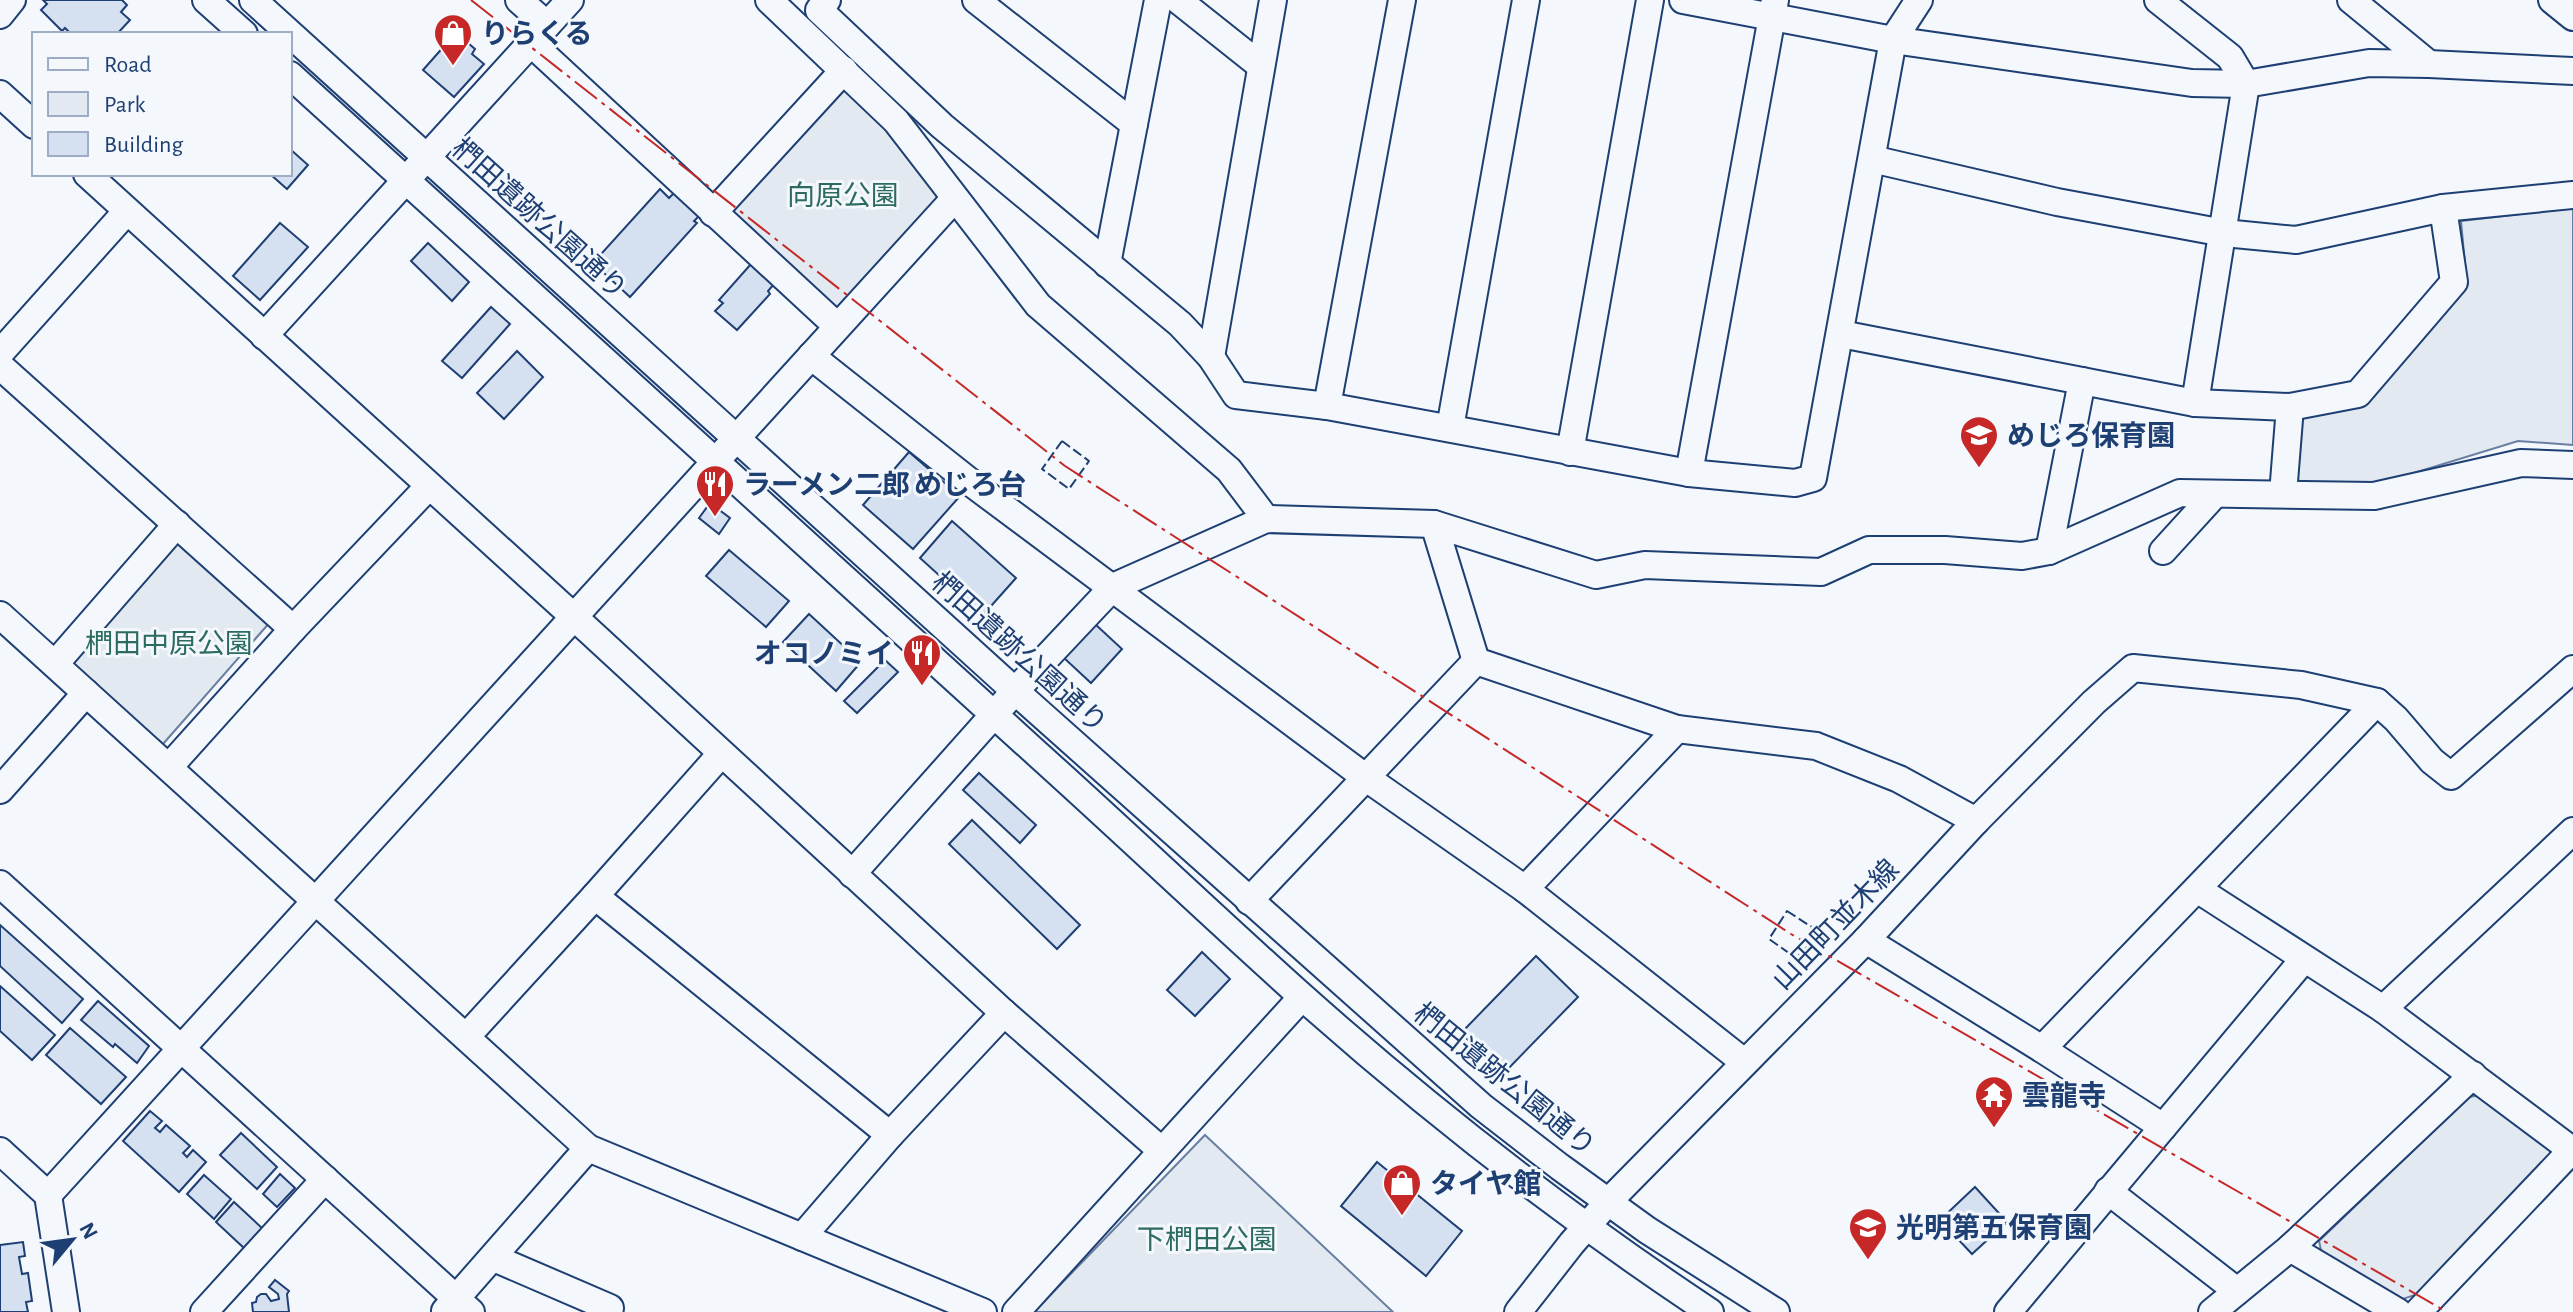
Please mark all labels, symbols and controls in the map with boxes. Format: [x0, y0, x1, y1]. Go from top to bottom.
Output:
shop icon: りらくる [432, 12, 474, 67]
place label: りらくる [481, 19, 592, 49]
legend [32, 32, 292, 176]
text: Road [104, 53, 152, 77]
text: Park [104, 93, 145, 117]
text: Building [104, 133, 183, 157]
street label: 椚田遺跡公園通り [446, 133, 633, 305]
park label: 向原公園 [787, 181, 899, 211]
school or university icon: めじろ保育園 [1958, 414, 2000, 469]
place label: めじろ保育園 [2007, 421, 2175, 451]
restaurant icon: ラーメン二郎 めじろ台 [694, 463, 736, 518]
place label: ラーメン二郎 めじろ台 [743, 470, 1026, 500]
street label: 椚田遺跡公園通り [926, 567, 1113, 739]
park label: 椚田中原公園 [85, 629, 253, 659]
restaurant icon: オコノミイ [901, 632, 943, 687]
place label: オコノミイ [754, 640, 894, 669]
street label: 山田町並木線 [1767, 854, 1905, 996]
street label: 椚田遺跡公園通り [1408, 998, 1601, 1162]
temple icon: 雲龍寺 [1973, 1074, 2015, 1129]
place label: 雲龍寺 [2022, 1080, 2106, 1111]
shop icon: タイヤ館 [1381, 1162, 1423, 1217]
place label: タイヤ館 [1430, 1169, 1541, 1199]
north arrow [32, 1200, 112, 1280]
school or university icon: 光明第五保育園 [1847, 1206, 1889, 1261]
place label: 光明第五保育園 [1896, 1212, 2092, 1243]
text: N [75, 1219, 102, 1243]
park label: 下椚田公園 [1137, 1225, 1277, 1255]

